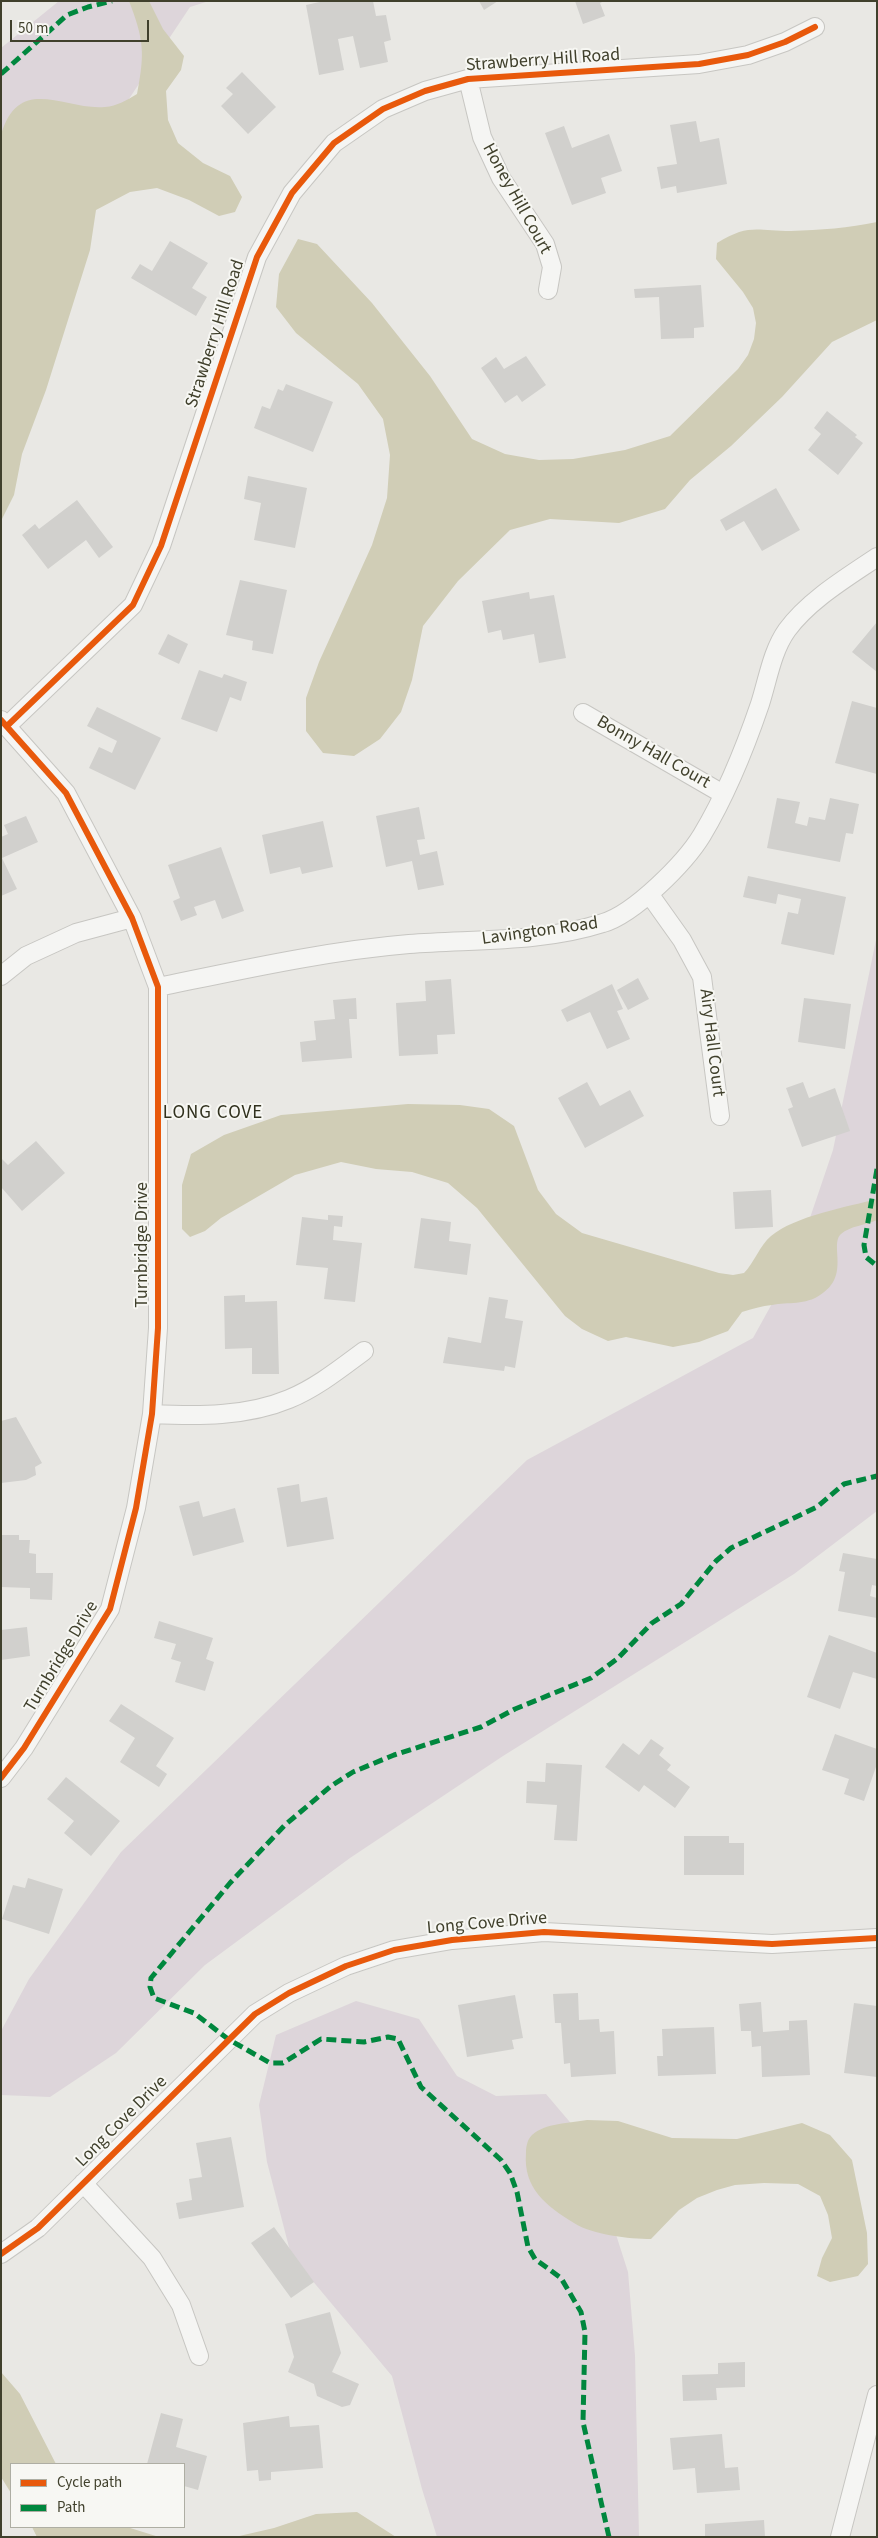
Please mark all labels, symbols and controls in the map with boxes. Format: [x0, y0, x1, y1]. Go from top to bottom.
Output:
scale bar [12, 10, 151, 42]
text: 50 m [18, 18, 48, 39]
street label: Strawberry Hill Road [465, 45, 621, 77]
street label: Honey Hill Court [477, 140, 555, 258]
street label: Strawberry Hill Road [182, 257, 250, 411]
street label: Bonny Hall Court [592, 712, 714, 794]
street label: Lavington Road [480, 913, 600, 951]
street label: Airy Hall Court [694, 988, 728, 1098]
district label: LONG COVE [162, 1103, 264, 1125]
street label: Turnbridge Drive [132, 1182, 154, 1308]
street label: Turnbridge Drive [20, 1598, 104, 1716]
street label: Long Cove Drive [426, 1908, 548, 1940]
street label: Long Cove Drive [72, 2072, 172, 2172]
legend [10, 2463, 185, 2528]
text: Cycle path [57, 2472, 122, 2493]
text: Path [57, 2497, 85, 2518]

